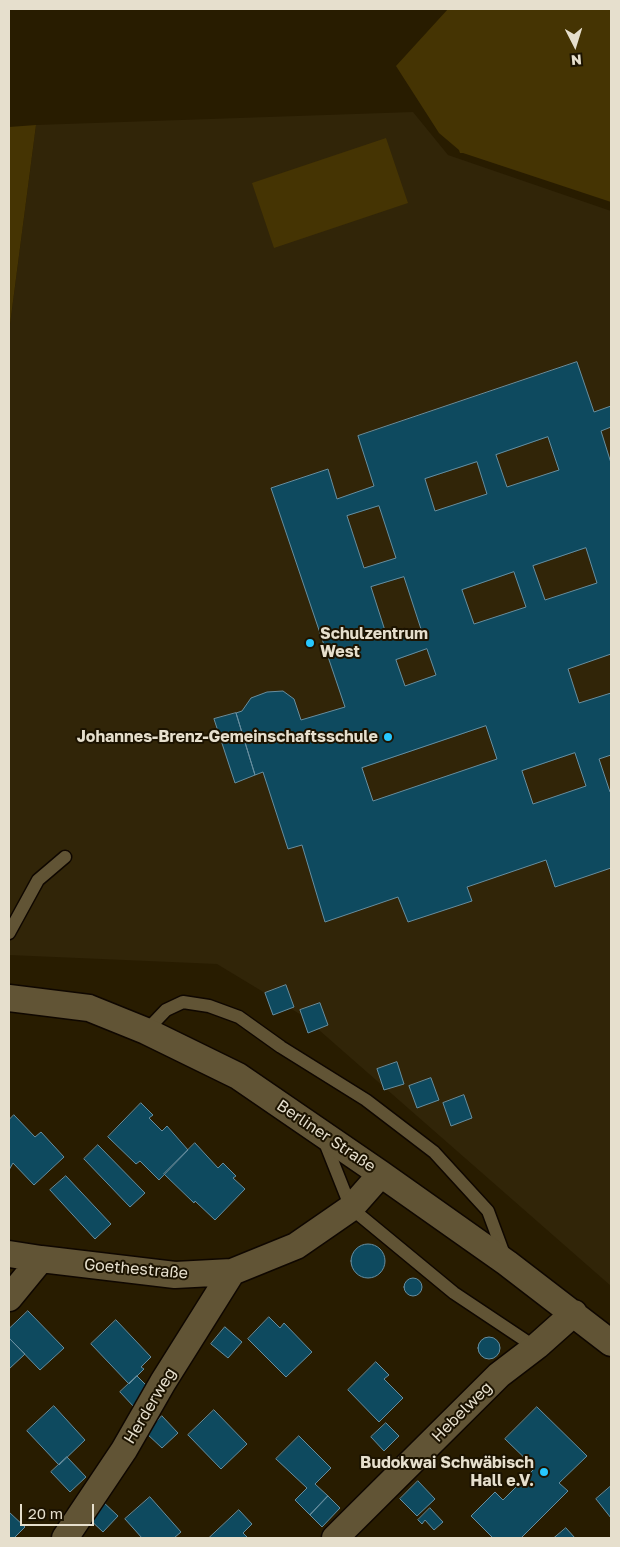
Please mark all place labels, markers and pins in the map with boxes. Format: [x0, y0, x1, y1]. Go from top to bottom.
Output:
place label: Schulzentrum West [320, 624, 428, 662]
marker: Schulzentrum West [304, 637, 316, 649]
place label: Johannes-Brenz-Gemeinschaftsschule [77, 727, 378, 747]
marker: Johannes-Brenz-Gemeinschaftsschule [382, 731, 394, 743]
place label: Budokwai Schwäbisch Hall e.V. [360, 1453, 534, 1491]
marker: Budokwai Schwäbisch Hall e.V. [538, 1466, 550, 1478]

